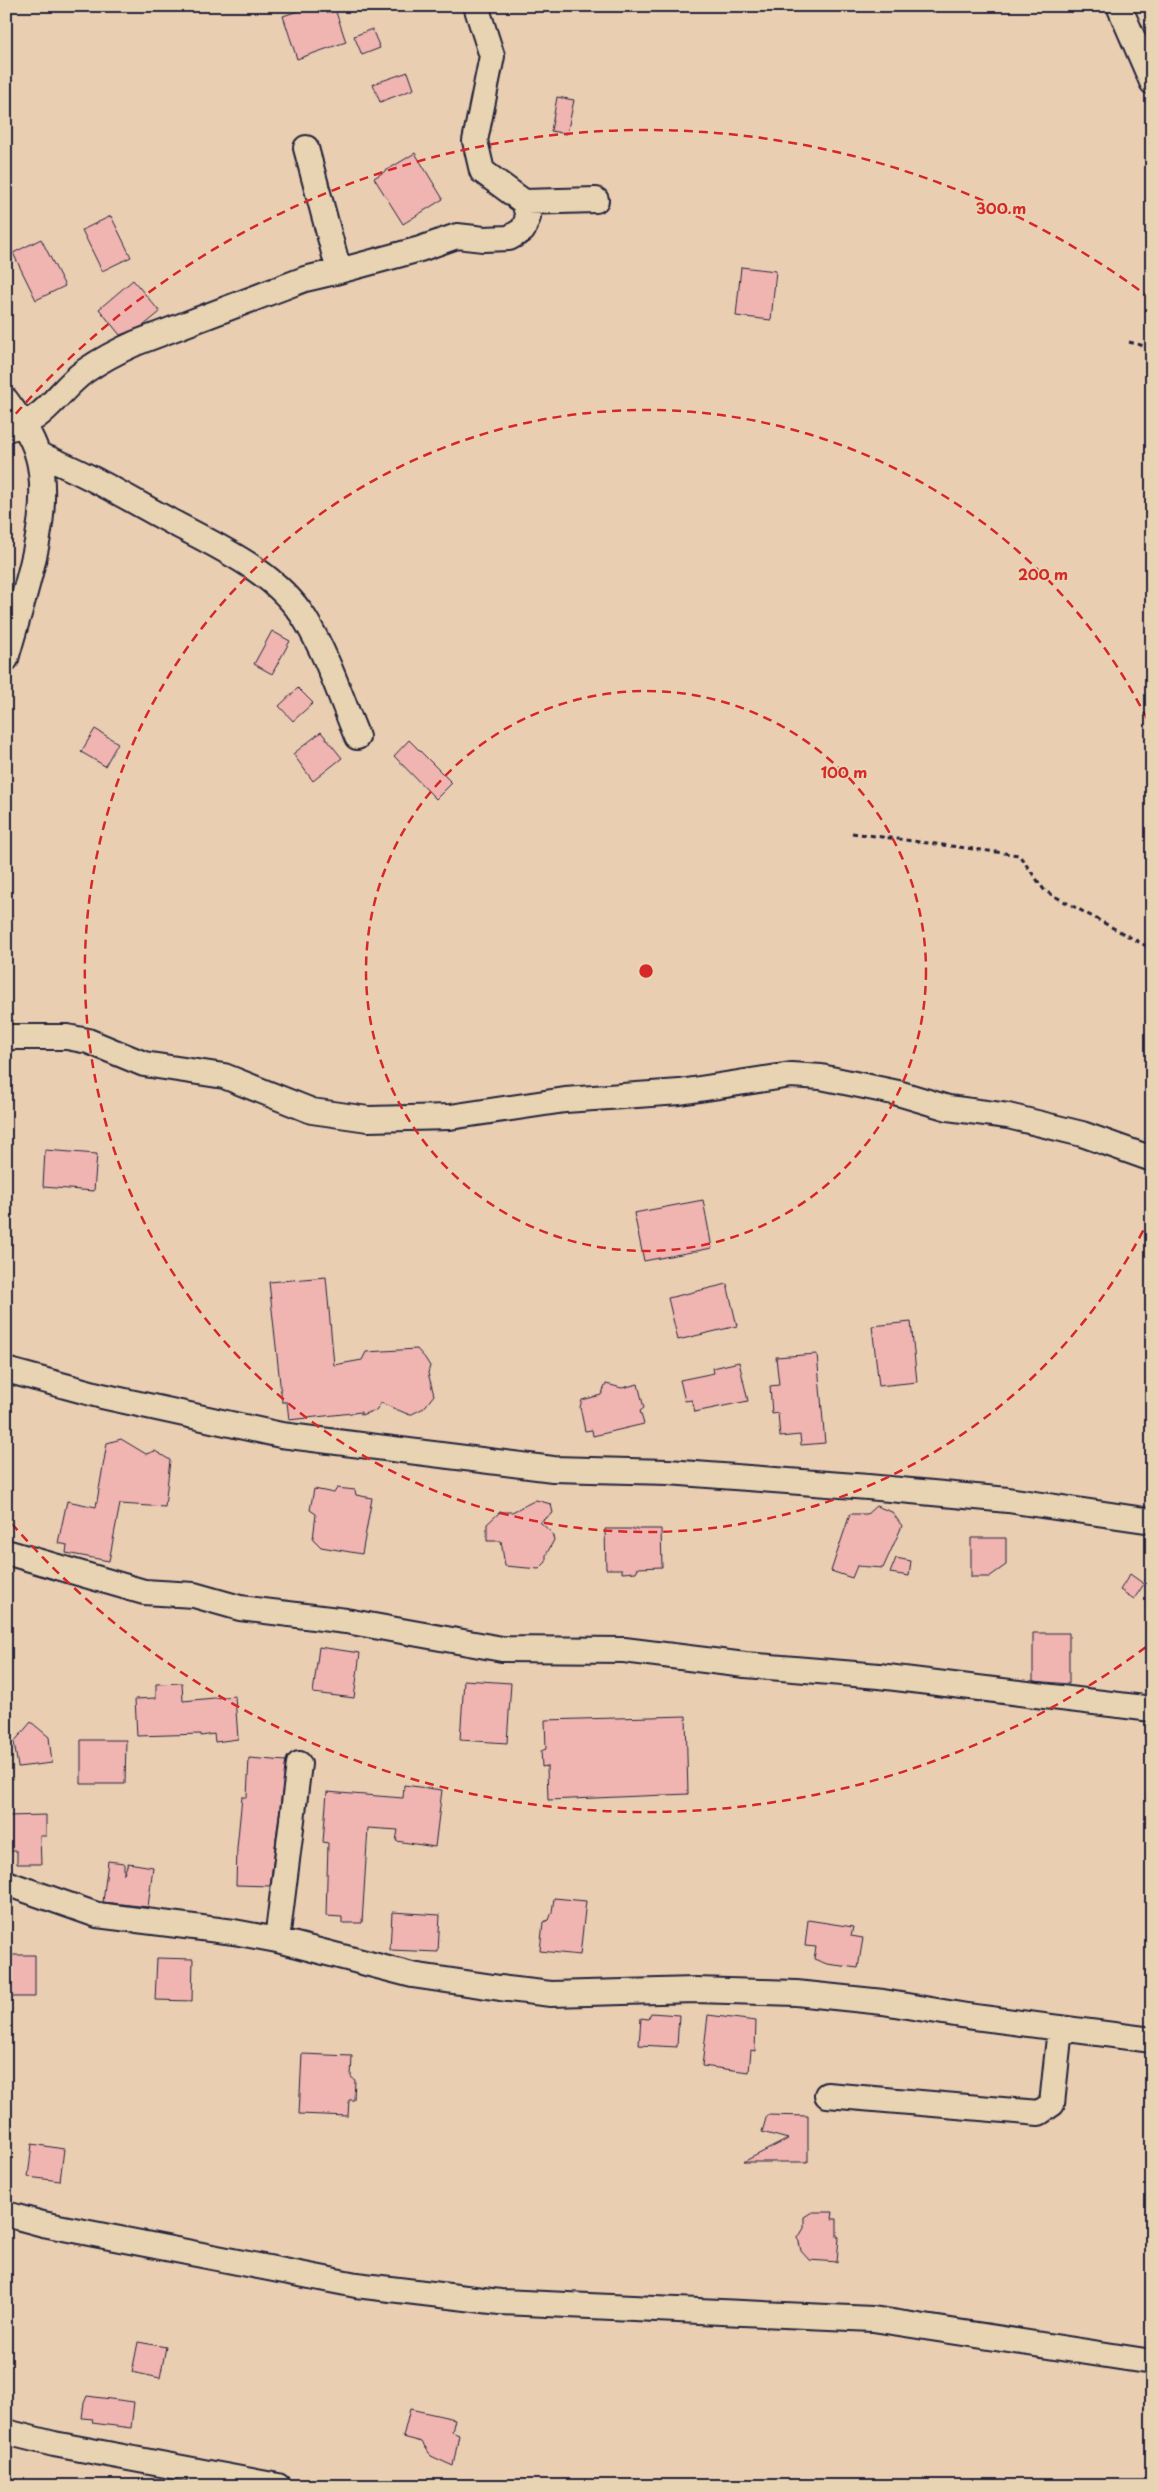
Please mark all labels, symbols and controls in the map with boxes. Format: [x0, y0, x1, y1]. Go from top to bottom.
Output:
text: 300 m [976, 196, 1026, 219]
text: 200 m [1018, 562, 1068, 585]
text: 100 m [821, 760, 867, 783]
centre of rings [637, 962, 655, 980]

